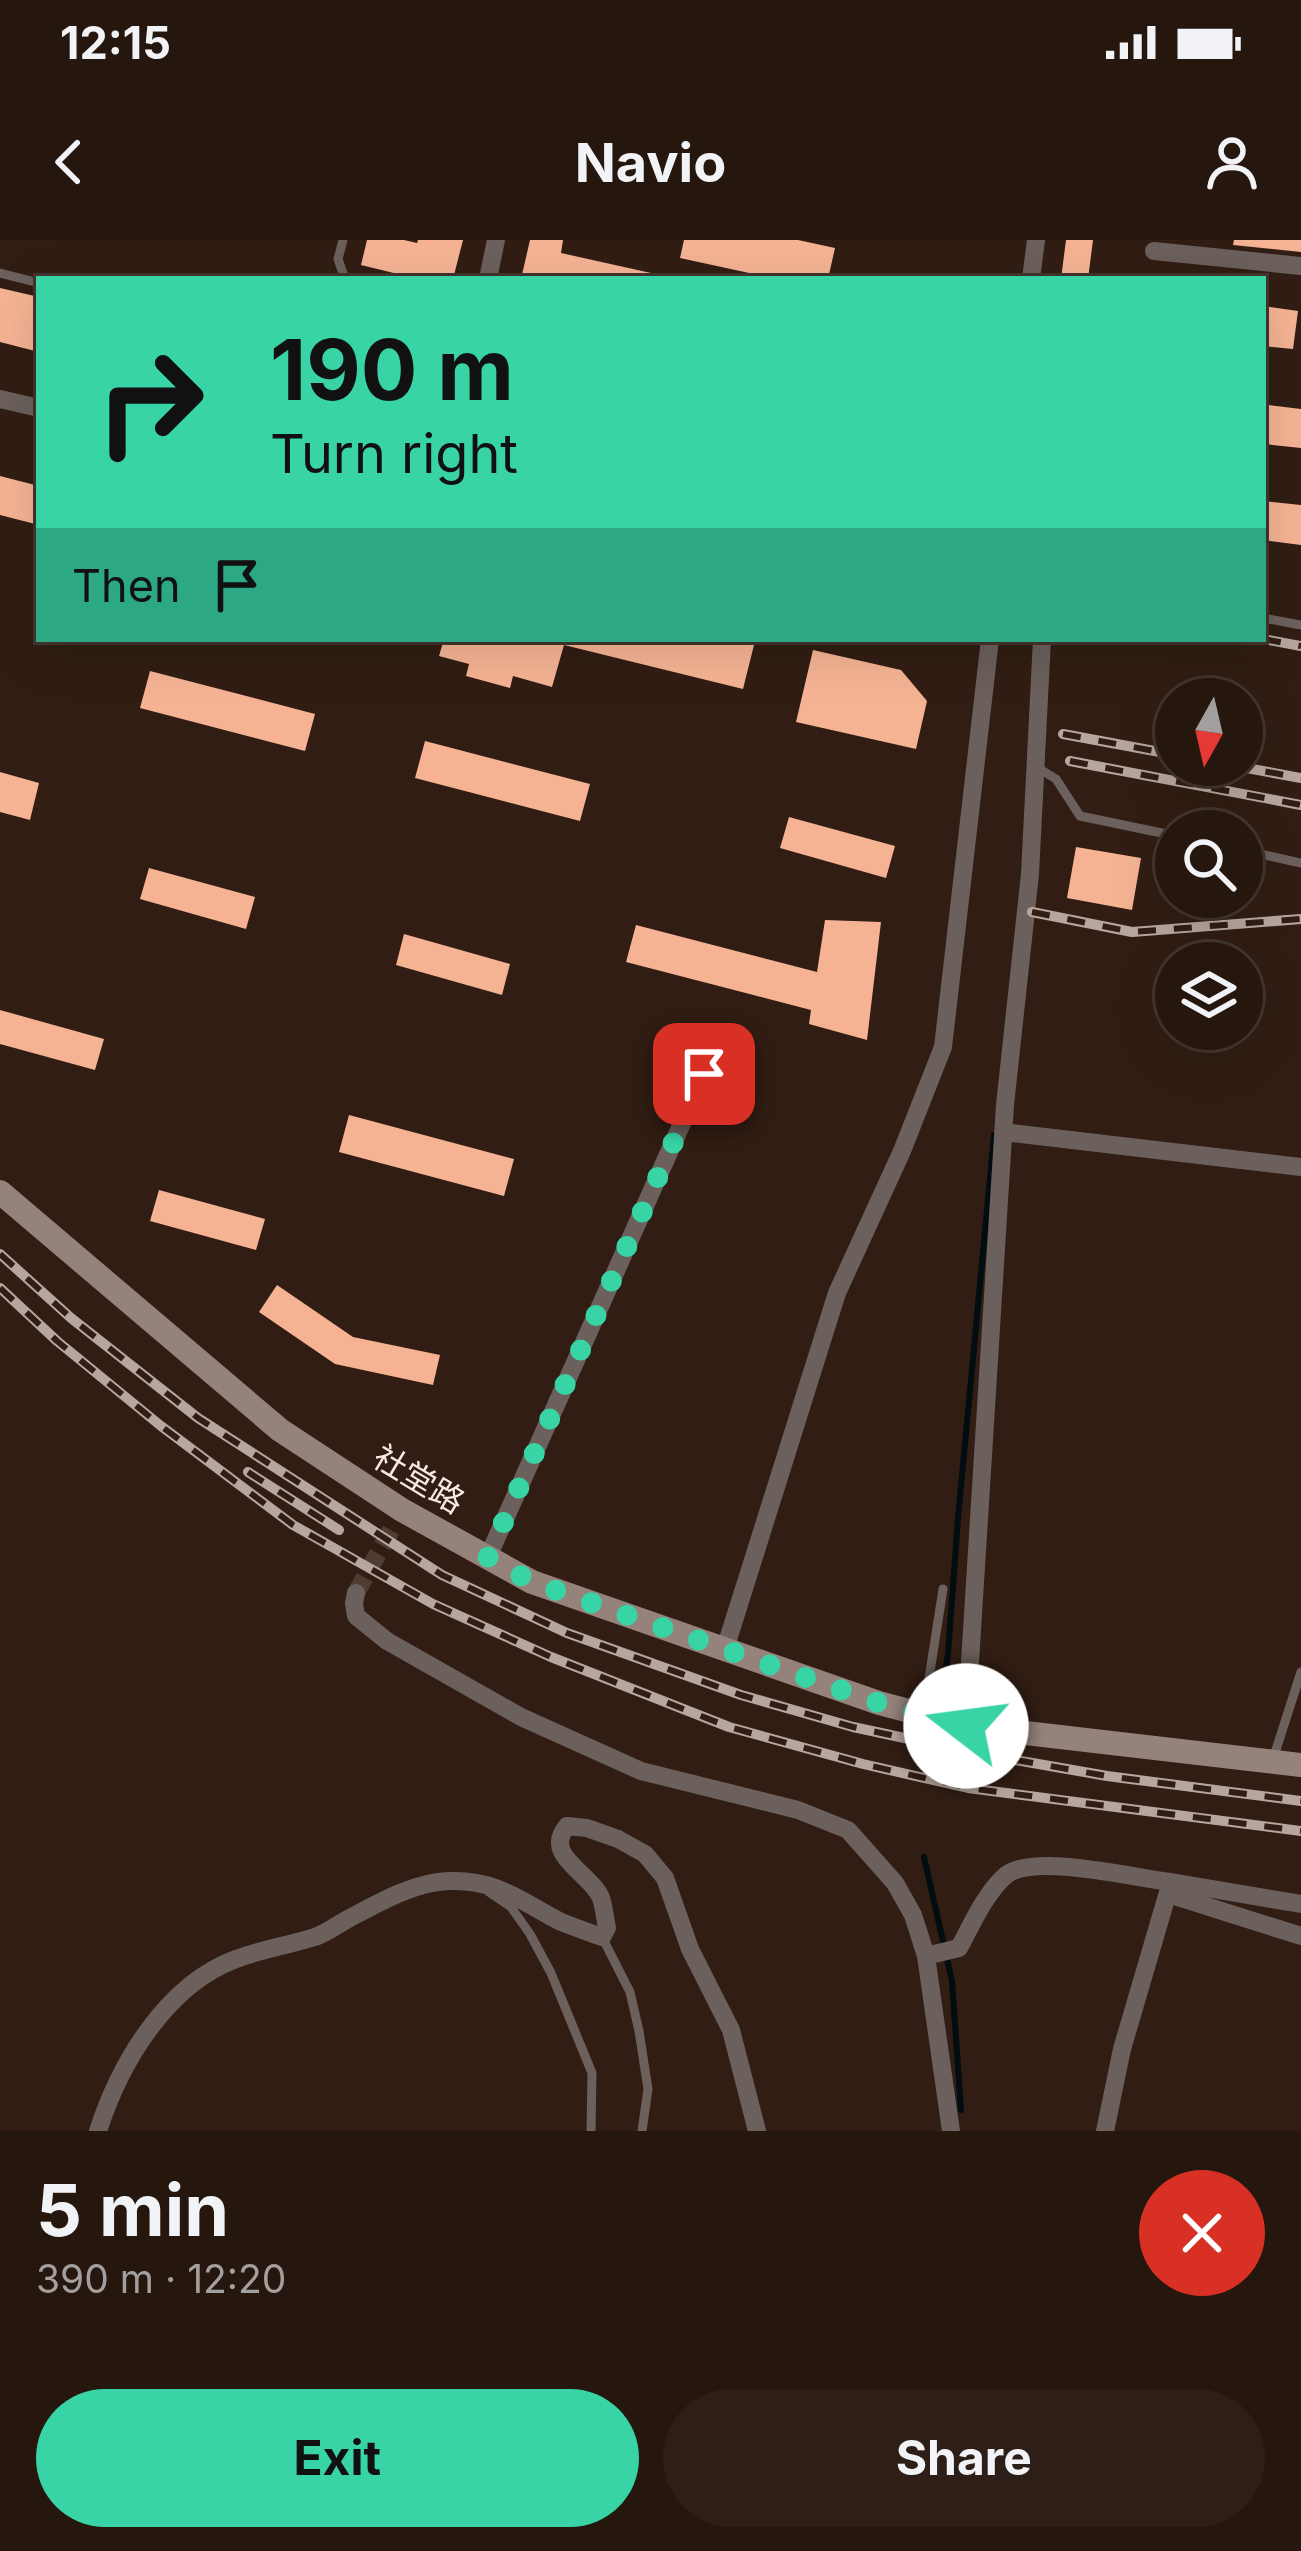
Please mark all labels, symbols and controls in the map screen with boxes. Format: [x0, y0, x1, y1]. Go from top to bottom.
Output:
text: 12:15 [60, 15, 171, 70]
icon: back [36, 129, 102, 195]
icon: person [1199, 129, 1265, 195]
text: Navio [575, 130, 726, 195]
text: 190 m [270, 319, 514, 420]
icon: right [72, 324, 228, 480]
text: Turn right [270, 421, 518, 486]
icon: arrive [204, 552, 270, 618]
text: Then [72, 558, 180, 613]
north arrow [1155, 678, 1263, 786]
map controls [1155, 678, 1263, 1050]
button: search [1155, 810, 1263, 918]
button: layers [1155, 942, 1263, 1050]
pin [653, 1023, 755, 1125]
icon: arrive [671, 1041, 737, 1107]
street label: 社堂路 [366, 1436, 472, 1522]
position arrow [903, 1663, 1029, 1789]
text: 5 min [36, 2166, 229, 2253]
button: close [1139, 2170, 1265, 2296]
text: 390 m · 12:20 [36, 2255, 286, 2302]
button: Exit [36, 2389, 639, 2527]
button: Share [663, 2389, 1265, 2527]

